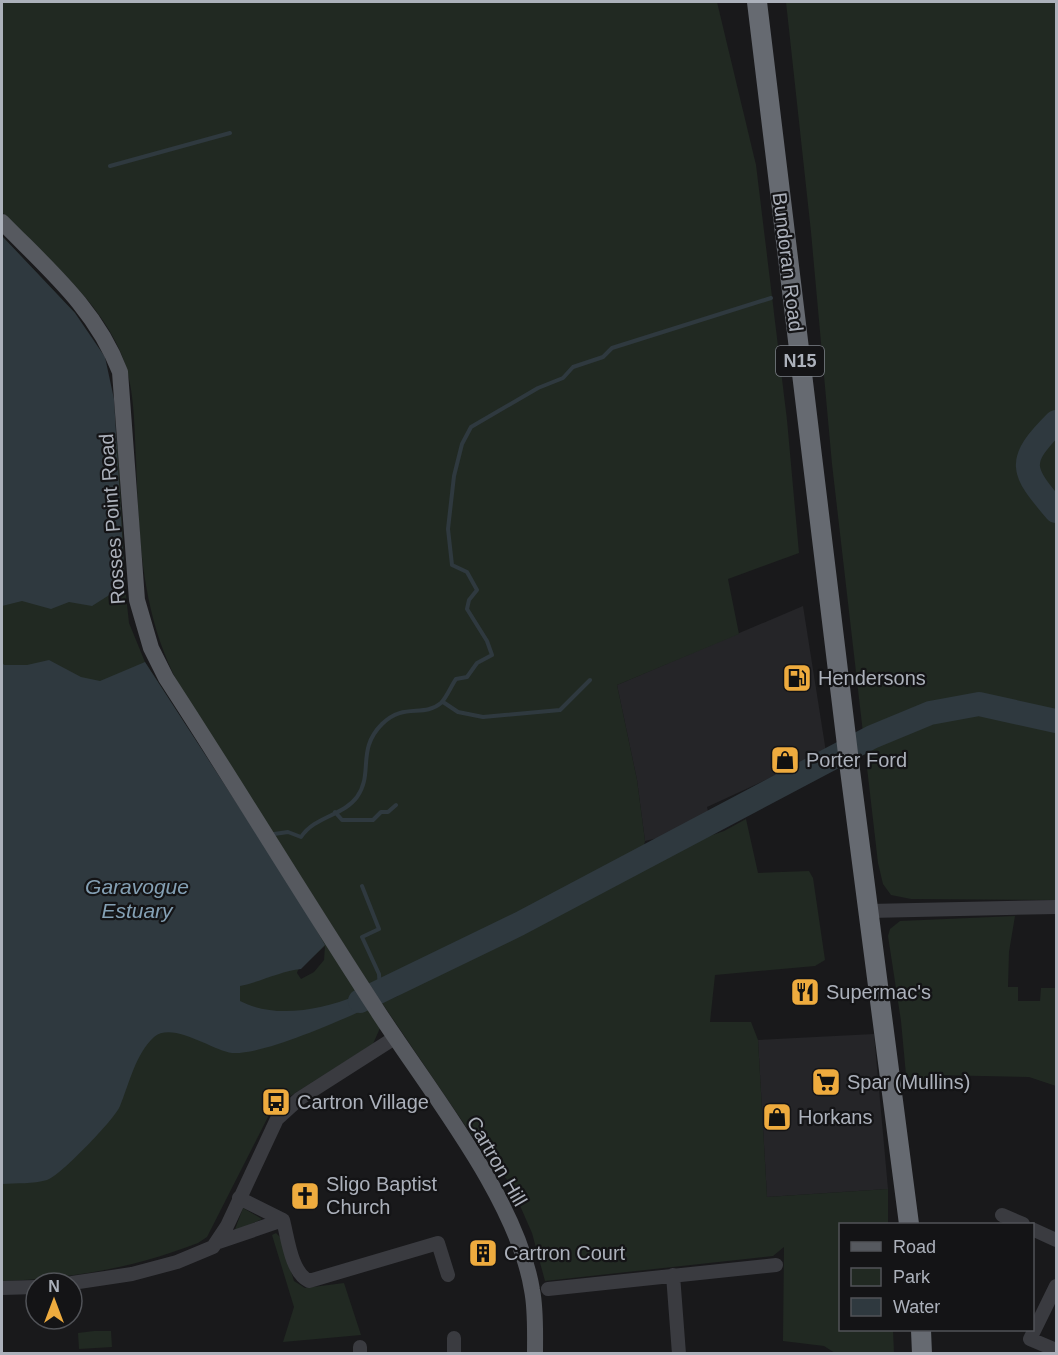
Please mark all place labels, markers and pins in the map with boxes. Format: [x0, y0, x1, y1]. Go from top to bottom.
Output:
fuel station icon: Hendersons [781, 662, 813, 694]
place label: Hendersons [818, 667, 926, 689]
shop icon: Porter Ford [769, 744, 801, 776]
place label: Porter Ford [806, 749, 907, 771]
restaurant icon: Supermac's [789, 976, 821, 1008]
place label: Supermac's [826, 981, 931, 1003]
supermarket icon: Spar (Mullins) [810, 1066, 842, 1098]
place label: Spar (Mullins) [847, 1071, 970, 1093]
bus stop icon: Cartron Village [260, 1086, 292, 1118]
place label: Cartron Village [297, 1091, 429, 1113]
shop icon: Horkans [761, 1101, 793, 1133]
place label: Horkans [798, 1106, 872, 1128]
place label: Sligo Baptist Church [326, 1173, 438, 1218]
church icon: Sligo Baptist Church [289, 1180, 321, 1212]
building icon: Cartron Court [467, 1237, 499, 1269]
place label: Cartron Court [504, 1242, 626, 1264]

